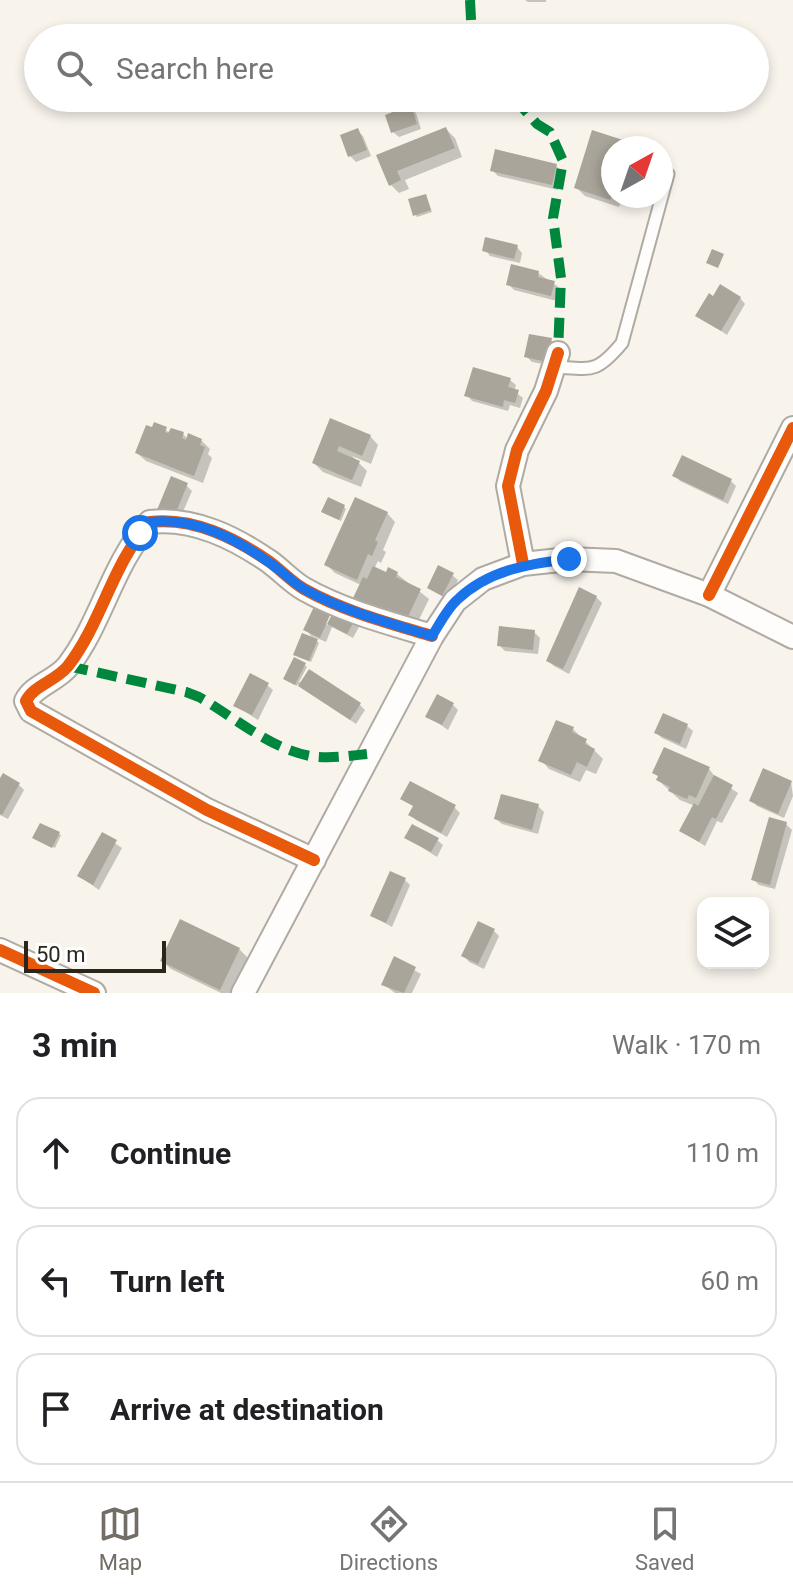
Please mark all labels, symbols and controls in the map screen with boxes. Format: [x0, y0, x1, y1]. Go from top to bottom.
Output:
search box [24, 24, 769, 112]
icon: search [52, 46, 96, 90]
text: Search here [116, 51, 274, 86]
north arrow [601, 136, 673, 208]
route start [122, 515, 158, 551]
route end [551, 541, 587, 577]
map controls [697, 897, 769, 969]
button: layers [697, 897, 769, 969]
scale bar [24, 937, 166, 973]
text: 50 m [36, 942, 85, 967]
text: 3 min [32, 1025, 117, 1065]
text: Walk · 170 m [612, 1030, 761, 1060]
icon: ahead [34, 1131, 78, 1175]
text: Continue [110, 1136, 231, 1171]
text: 110 m [686, 1138, 759, 1168]
icon: left [34, 1259, 78, 1303]
text: Turn left [110, 1264, 225, 1299]
text: 60 m [701, 1266, 759, 1296]
icon: arrive [34, 1387, 78, 1431]
text: Arrive at destination [110, 1392, 384, 1427]
tab: Map [98, 1502, 142, 1575]
tab: Directions [339, 1502, 438, 1575]
tab: Saved [635, 1502, 695, 1575]

